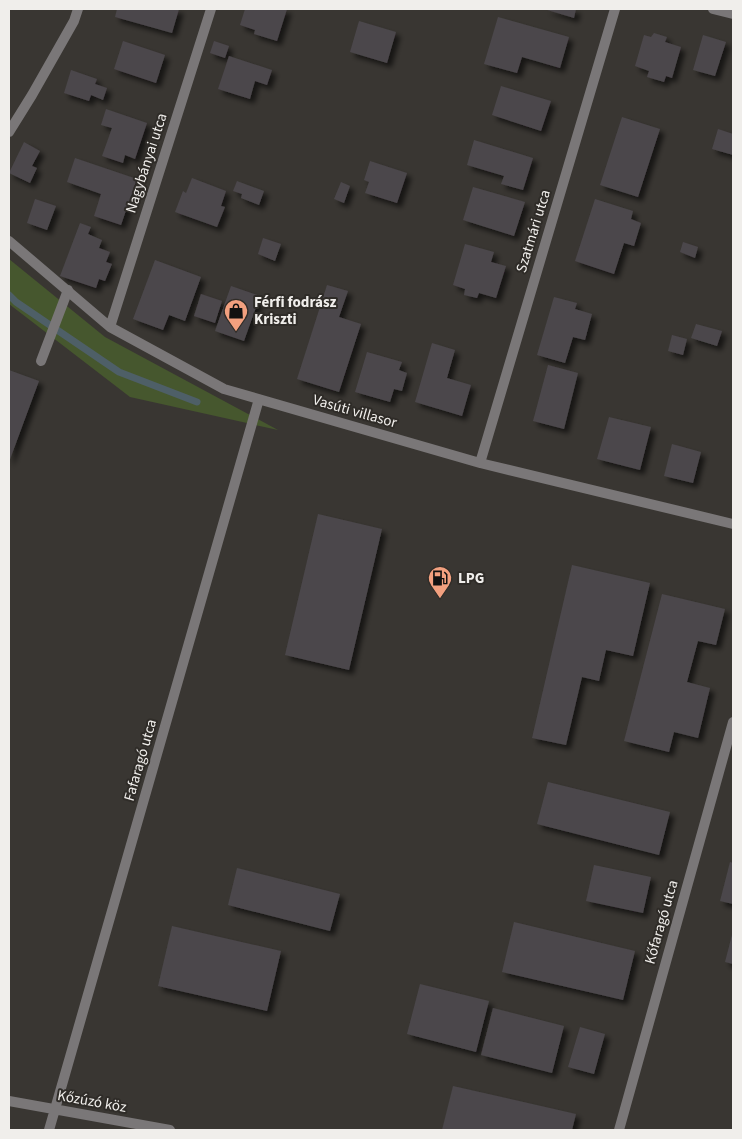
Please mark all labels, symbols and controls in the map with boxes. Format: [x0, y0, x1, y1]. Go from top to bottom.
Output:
street label: Nagybányai utca [120, 110, 173, 216]
street label: Szatmári utca [511, 187, 556, 275]
place label: Férfi fodrász Kriszti [254, 292, 337, 330]
shop icon: Férfi fodrász Kriszti [223, 298, 249, 332]
street label: Vasúti villasor [310, 389, 400, 434]
fuel station icon: LPG [427, 565, 453, 599]
place label: LPG [458, 568, 484, 589]
street label: Fafaragó utca [119, 717, 162, 804]
street label: Kőfaragó utca [639, 878, 683, 967]
street label: Kőzúzó köz [56, 1085, 128, 1118]

